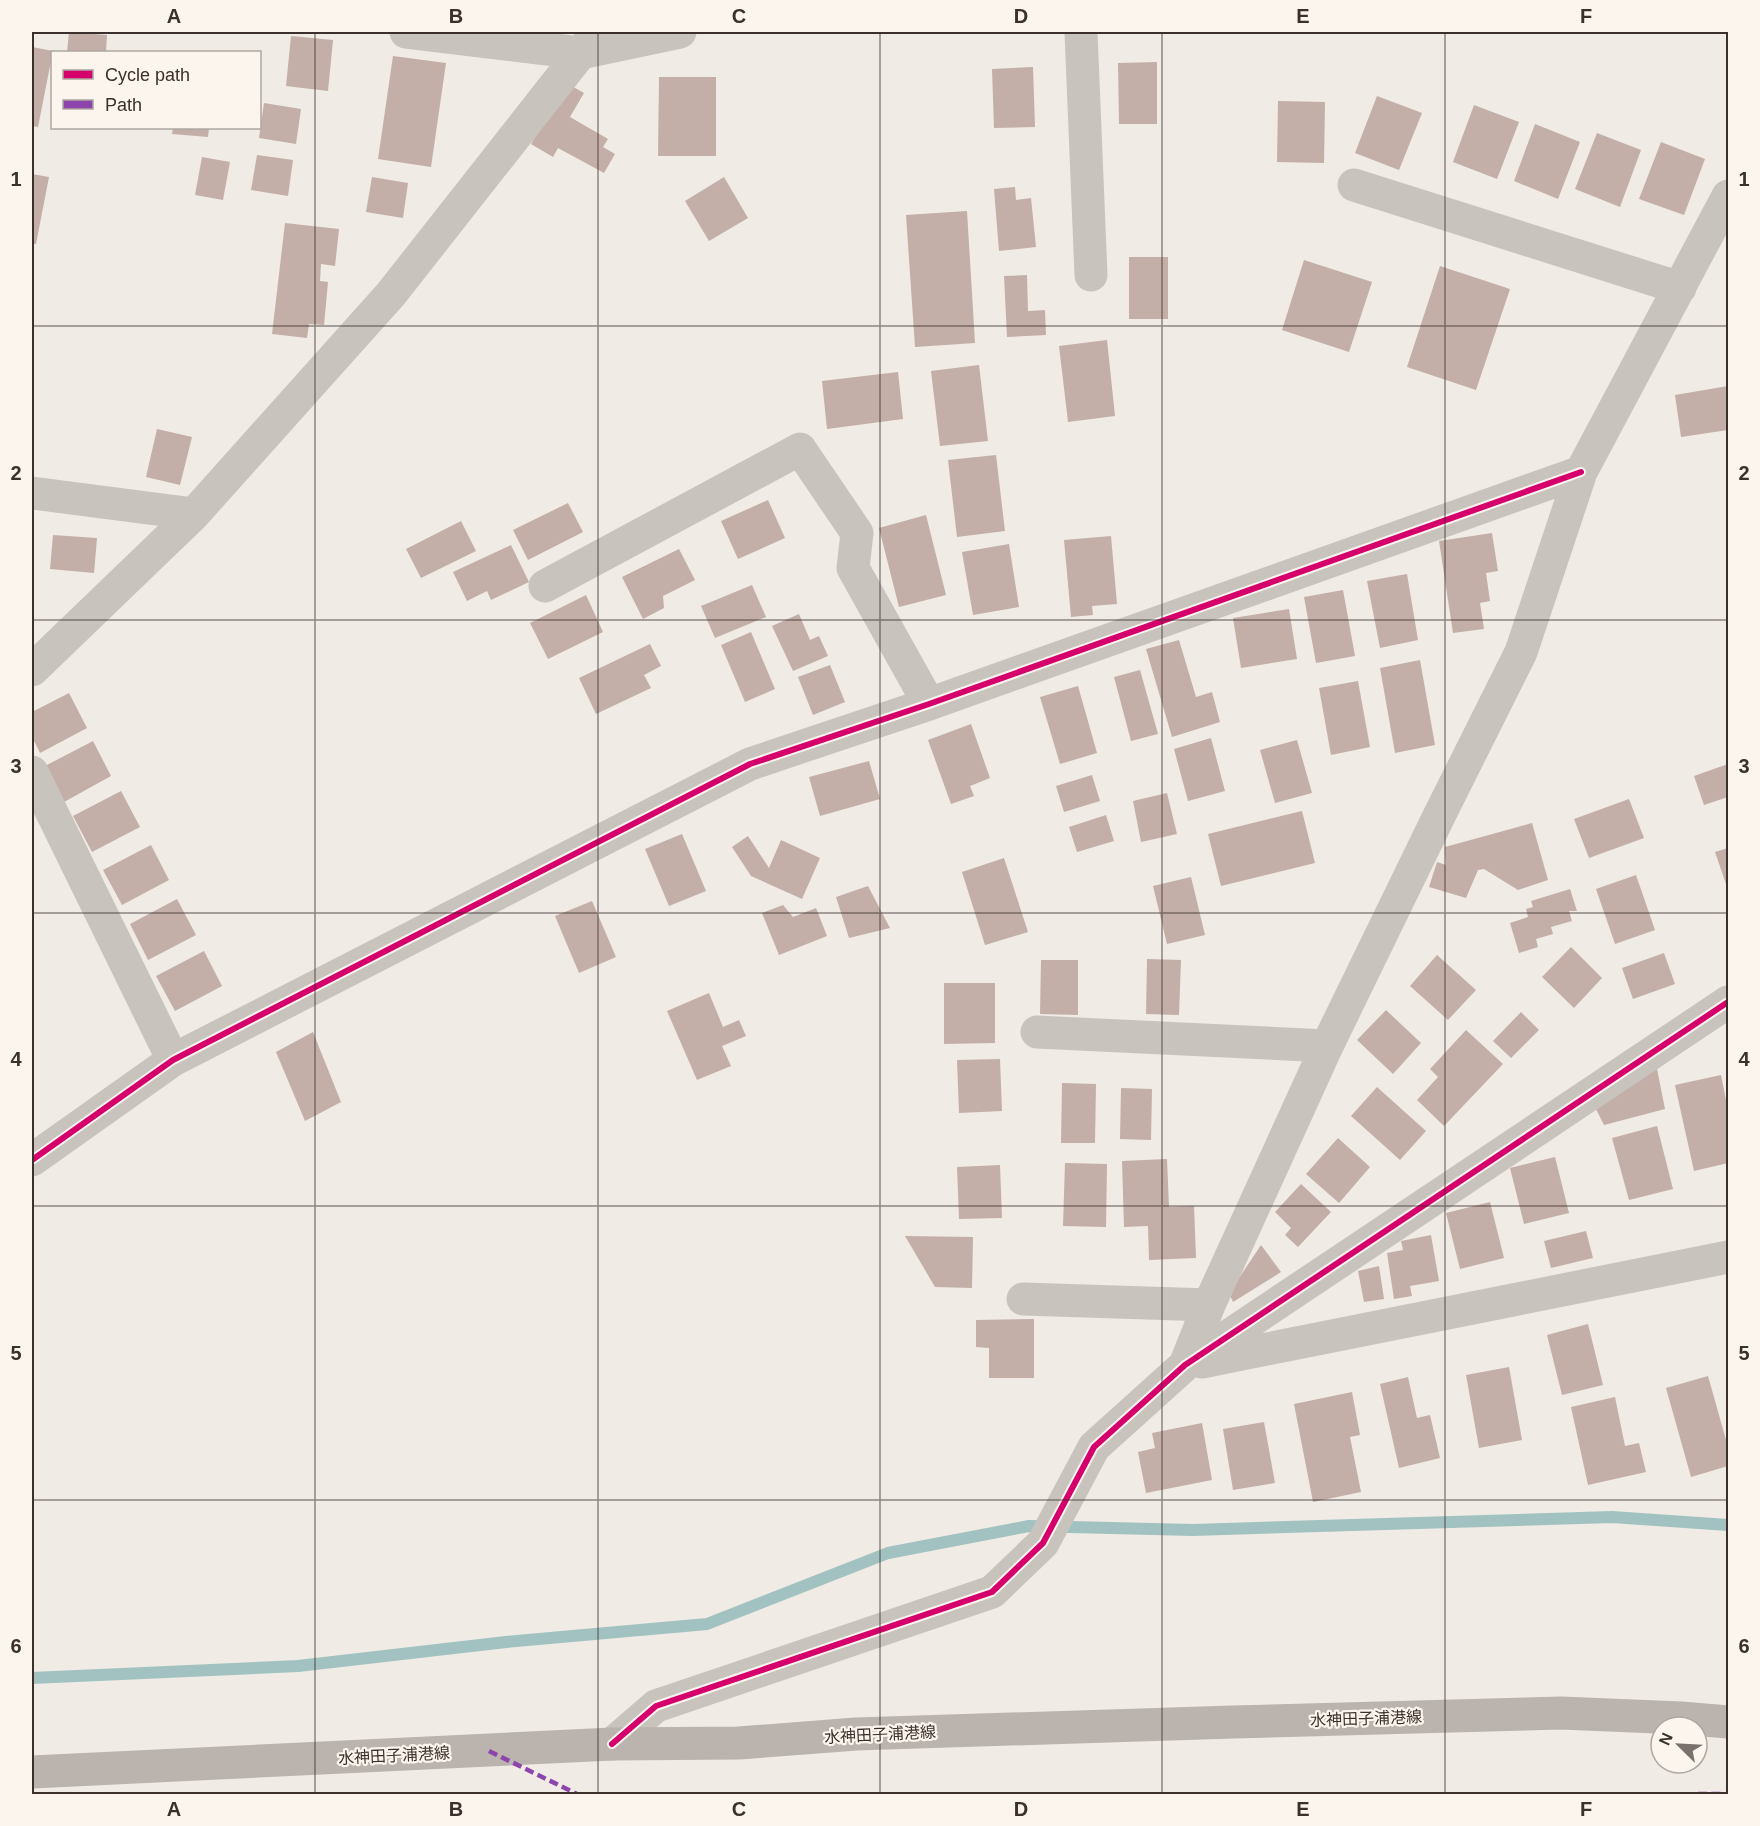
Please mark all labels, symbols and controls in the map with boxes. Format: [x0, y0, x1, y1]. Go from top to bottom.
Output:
text: A [167, 5, 181, 27]
text: B [449, 5, 463, 27]
text: C [732, 5, 746, 27]
text: D [1014, 5, 1028, 27]
text: E [1296, 5, 1310, 27]
text: F [1580, 5, 1592, 27]
legend [51, 51, 261, 129]
text: Cycle path [105, 65, 190, 85]
text: Path [105, 95, 142, 115]
text: 1 [10, 168, 22, 190]
text: 1 [1738, 168, 1750, 190]
text: 2 [10, 462, 22, 484]
text: 2 [1738, 462, 1750, 484]
text: 3 [10, 755, 22, 777]
text: 3 [1738, 755, 1750, 777]
text: 4 [10, 1048, 22, 1070]
text: 4 [1738, 1048, 1750, 1070]
text: 5 [10, 1342, 22, 1364]
text: 5 [1738, 1342, 1750, 1364]
text: 6 [10, 1635, 22, 1657]
text: 6 [1738, 1635, 1750, 1657]
street label: 水神田子浦港線 [1310, 1708, 1422, 1729]
north arrow [1649, 1715, 1709, 1775]
street label: 水神田子浦港線 [824, 1723, 936, 1746]
text: N [1656, 1730, 1676, 1748]
street label: 水神田子浦港線 [338, 1744, 450, 1767]
text: A [167, 1798, 181, 1820]
text: B [449, 1798, 463, 1820]
text: C [732, 1798, 746, 1820]
text: D [1014, 1798, 1028, 1820]
text: E [1296, 1798, 1310, 1820]
text: F [1580, 1798, 1592, 1820]

